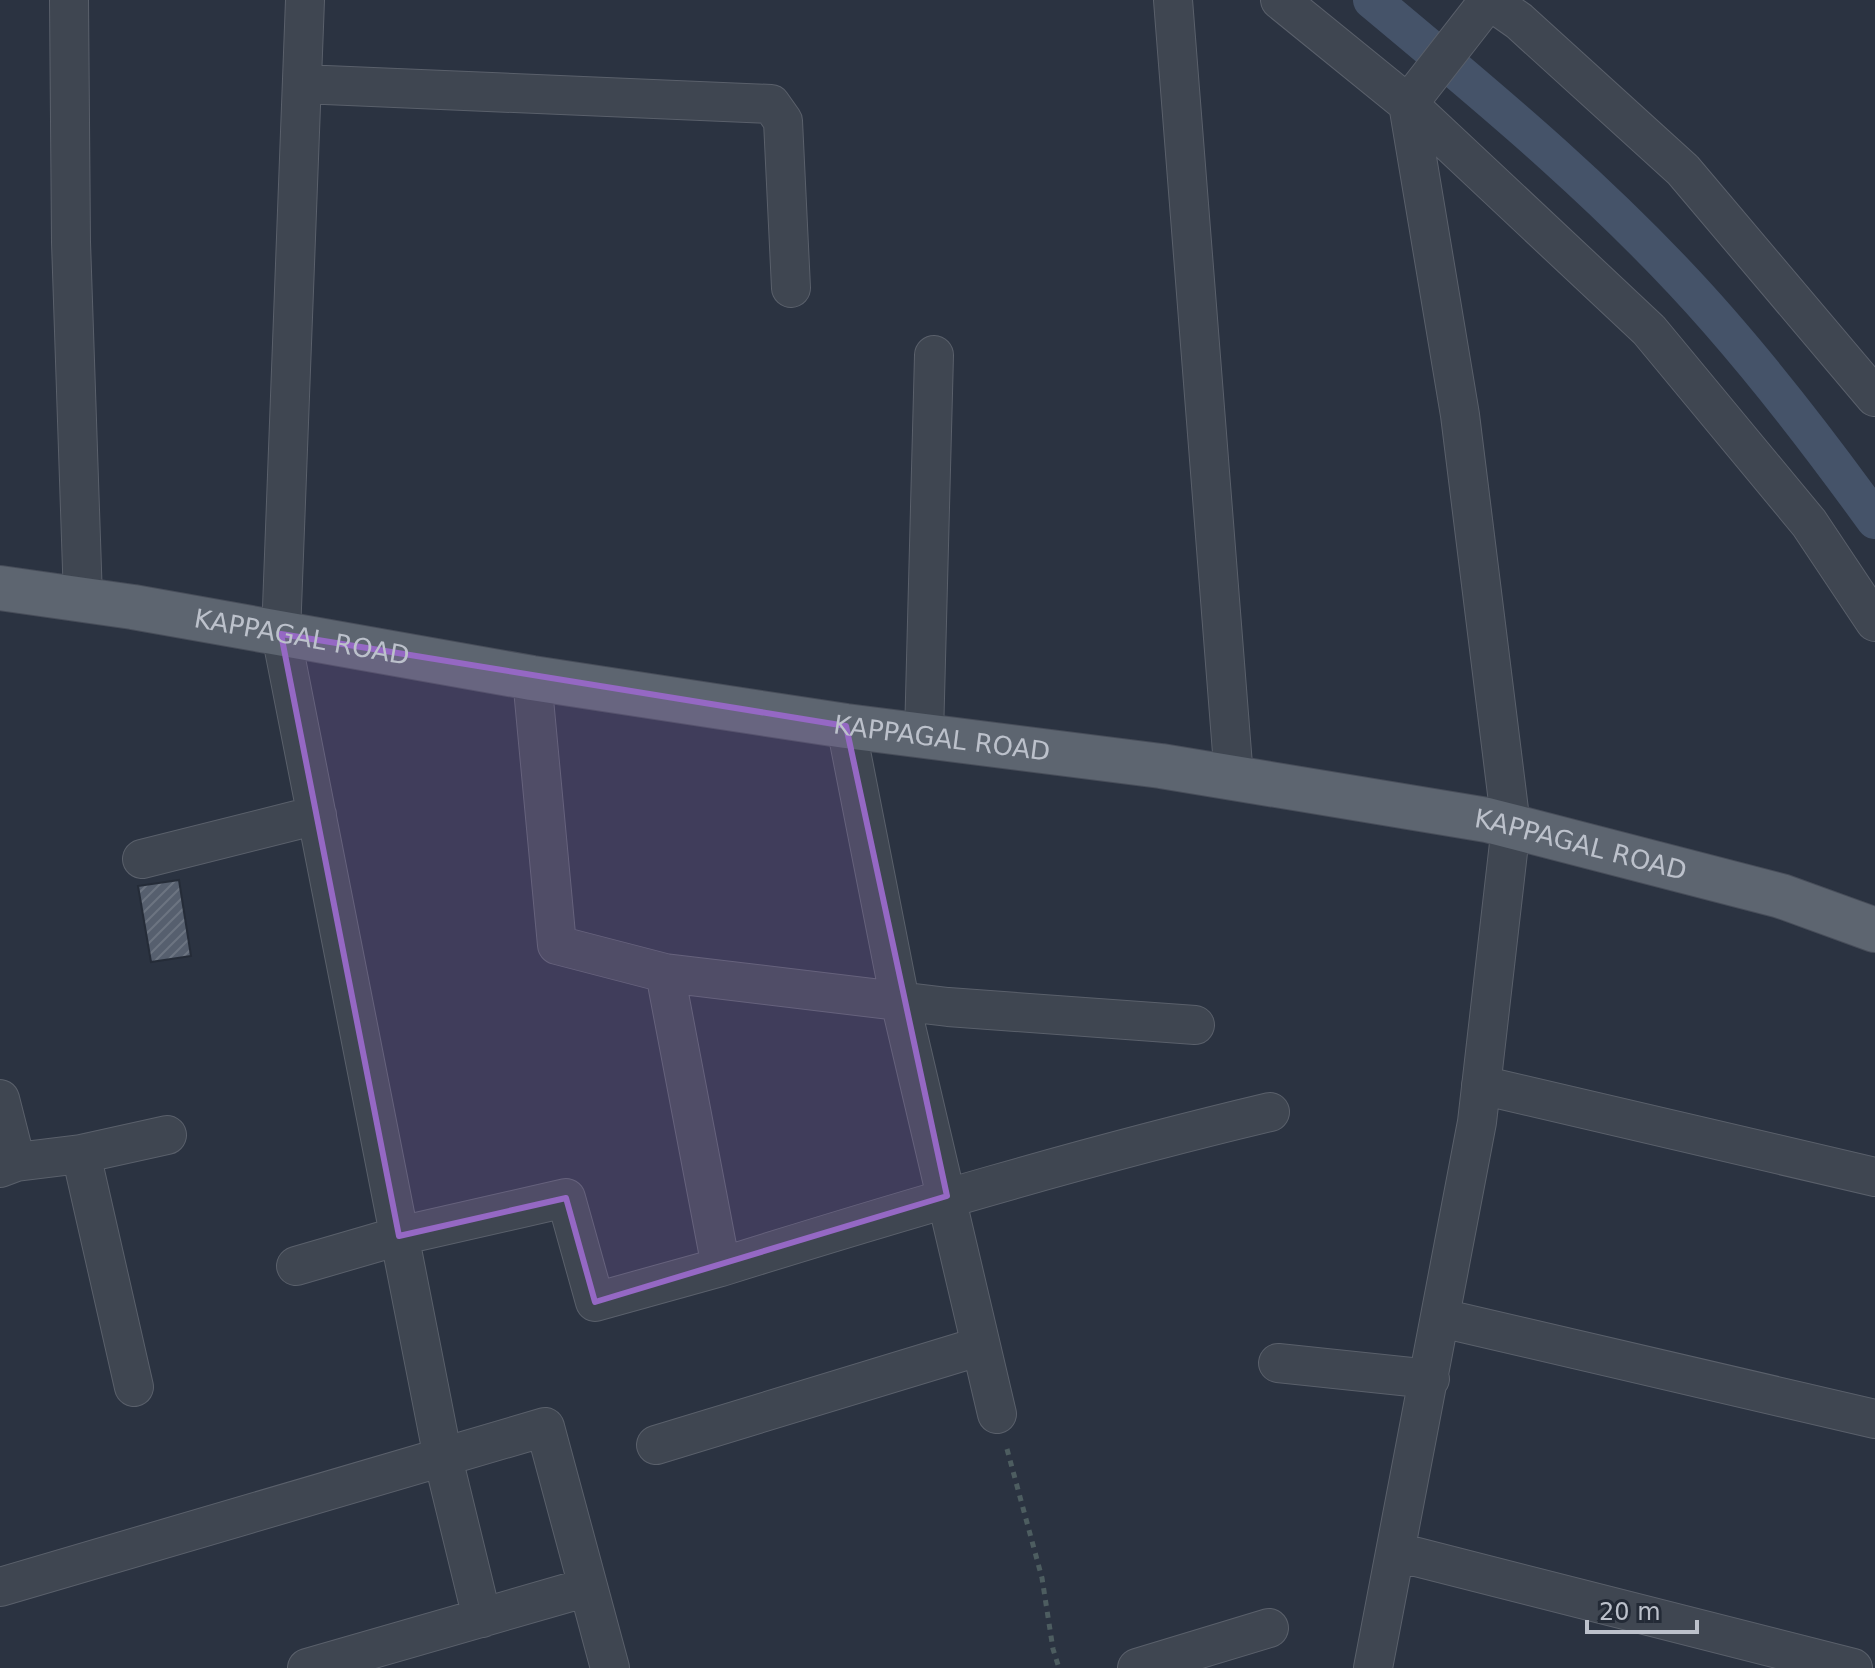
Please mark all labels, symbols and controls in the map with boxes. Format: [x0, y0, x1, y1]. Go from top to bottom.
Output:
street label: KAPPAGAL ROAD [192, 603, 412, 671]
street label: KAPPAGAL ROAD [832, 709, 1052, 767]
street label: KAPPAGAL ROAD [1472, 803, 1690, 886]
scale bar [1587, 1584, 1697, 1634]
text: 20 m [1599, 1598, 1661, 1626]

